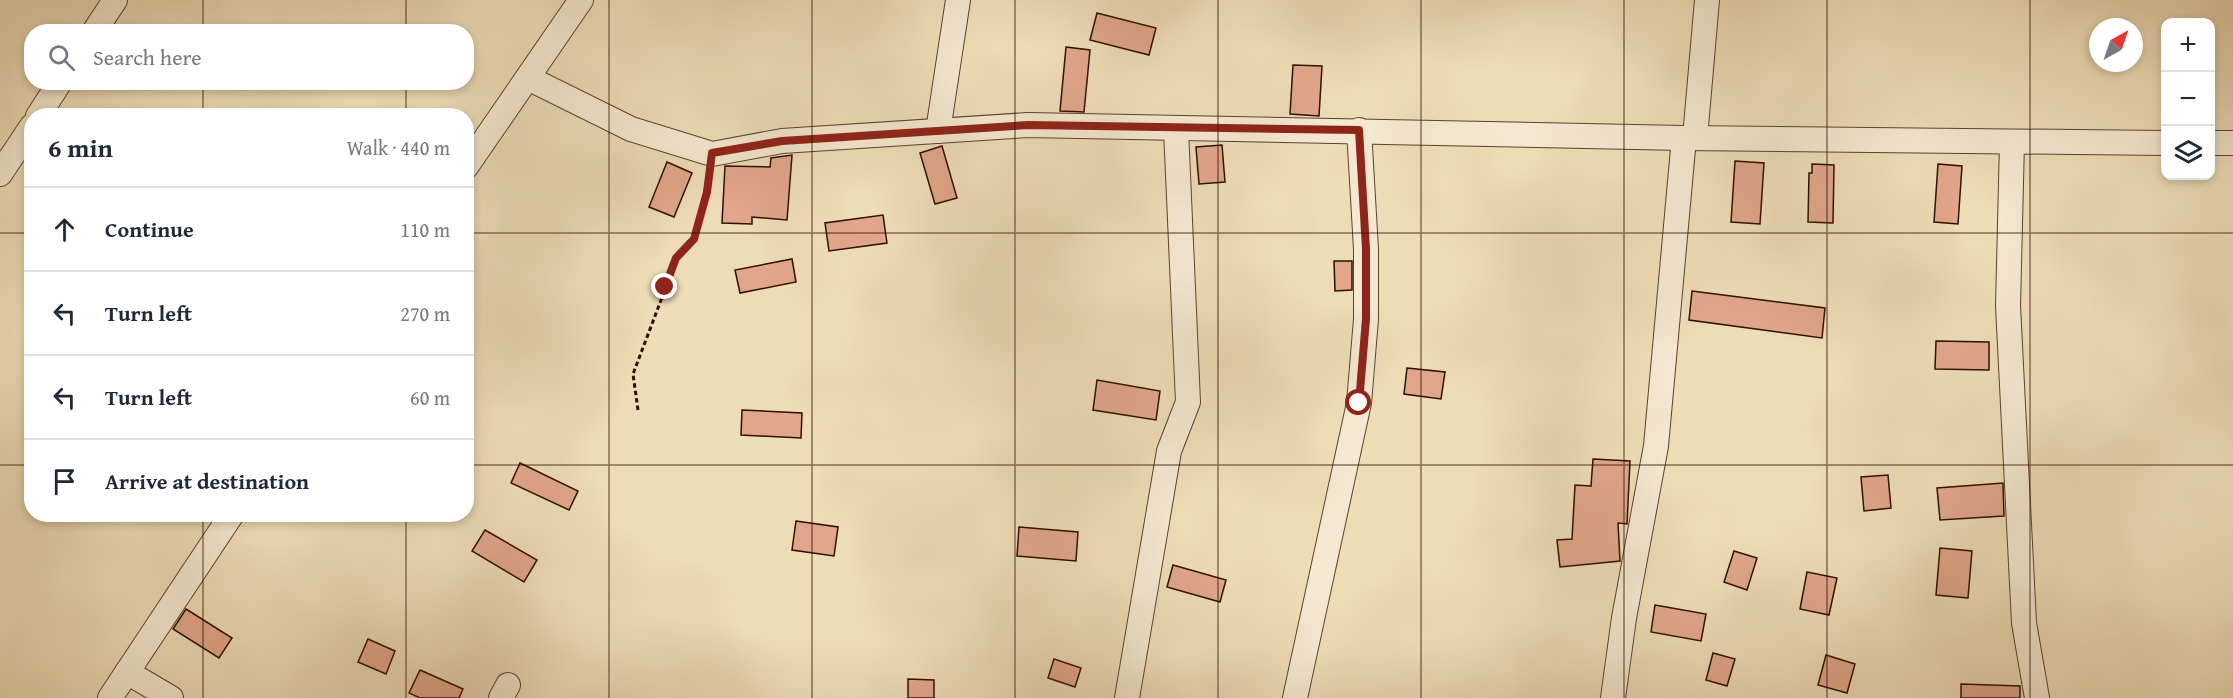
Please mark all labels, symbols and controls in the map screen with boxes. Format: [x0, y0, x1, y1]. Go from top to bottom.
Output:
north arrow [2089, 18, 2143, 72]
map controls [2161, 18, 2215, 180]
button: + [2161, 18, 2215, 72]
search box [24, 24, 474, 90]
icon: search [45, 41, 78, 74]
text: Search here [93, 41, 202, 73]
button: − [2161, 72, 2215, 126]
button: layers [2161, 126, 2215, 180]
text: 6 min [48, 128, 113, 167]
text: Walk · 440 m [347, 133, 450, 162]
icon: ahead [48, 213, 81, 246]
text: Continue [105, 213, 194, 245]
text: 110 m [400, 215, 450, 244]
route end [651, 273, 677, 299]
icon: left [48, 297, 81, 330]
text: Turn left [105, 297, 192, 329]
text: 270 m [400, 299, 450, 328]
icon: left [48, 381, 81, 414]
text: Turn left [105, 381, 192, 413]
text: 60 m [410, 383, 450, 412]
route start [1345, 389, 1371, 415]
icon: arrive [48, 465, 81, 498]
text: Arrive at destination [105, 465, 309, 497]

